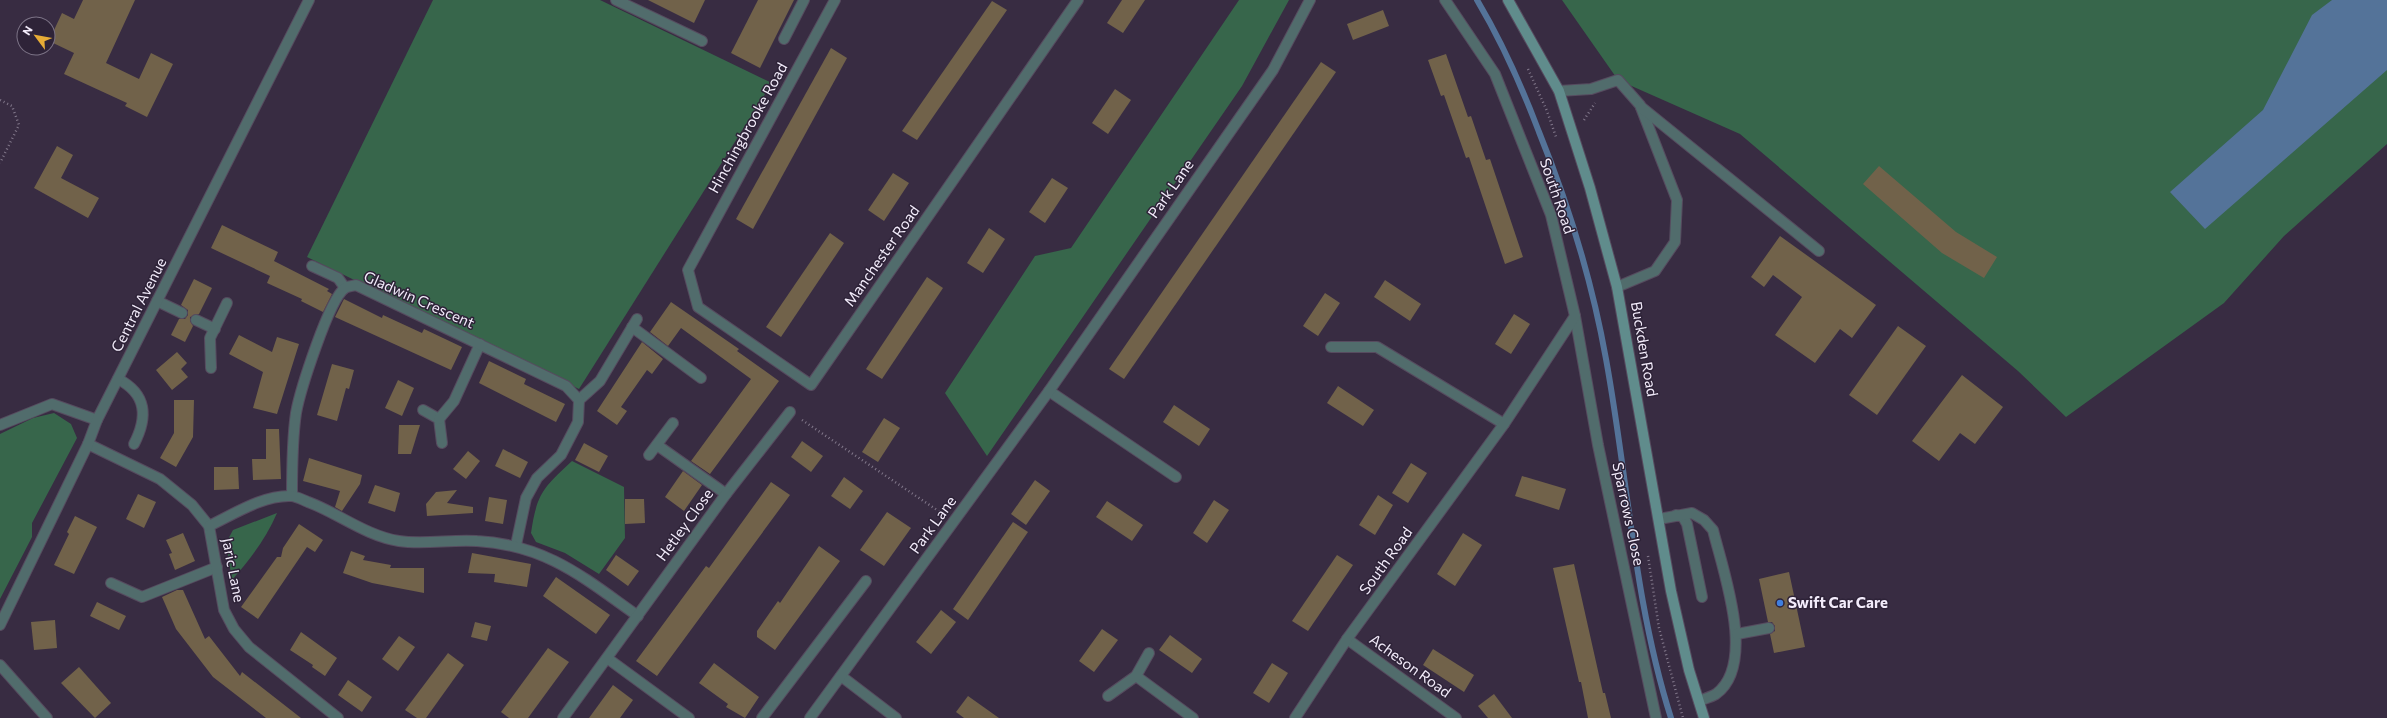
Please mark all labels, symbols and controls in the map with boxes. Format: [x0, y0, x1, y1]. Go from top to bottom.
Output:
north arrow [16, 16, 56, 56]
text: N [19, 23, 35, 37]
street label: Hinchingbrooke Road [704, 59, 790, 196]
street label: South Road [1537, 155, 1579, 236]
street label: Park Lane [1144, 156, 1197, 221]
street label: Manchester Road [840, 201, 923, 309]
street label: Central Avenue [107, 254, 170, 355]
street label: Gladwin Crescent [361, 267, 478, 332]
street label: Buckden Road [1628, 300, 1662, 398]
street label: Sparrows Close [1609, 460, 1649, 567]
street label: Hetley Close [652, 485, 717, 564]
street label: Park Lane [905, 492, 959, 557]
street label: South Road [1355, 523, 1416, 598]
street label: Jaric Lane [219, 536, 249, 604]
place label: Swift Car Care [1788, 593, 1888, 611]
marker: Swift Car Care [1775, 598, 1785, 608]
street label: Acheson Road [1366, 630, 1455, 701]

